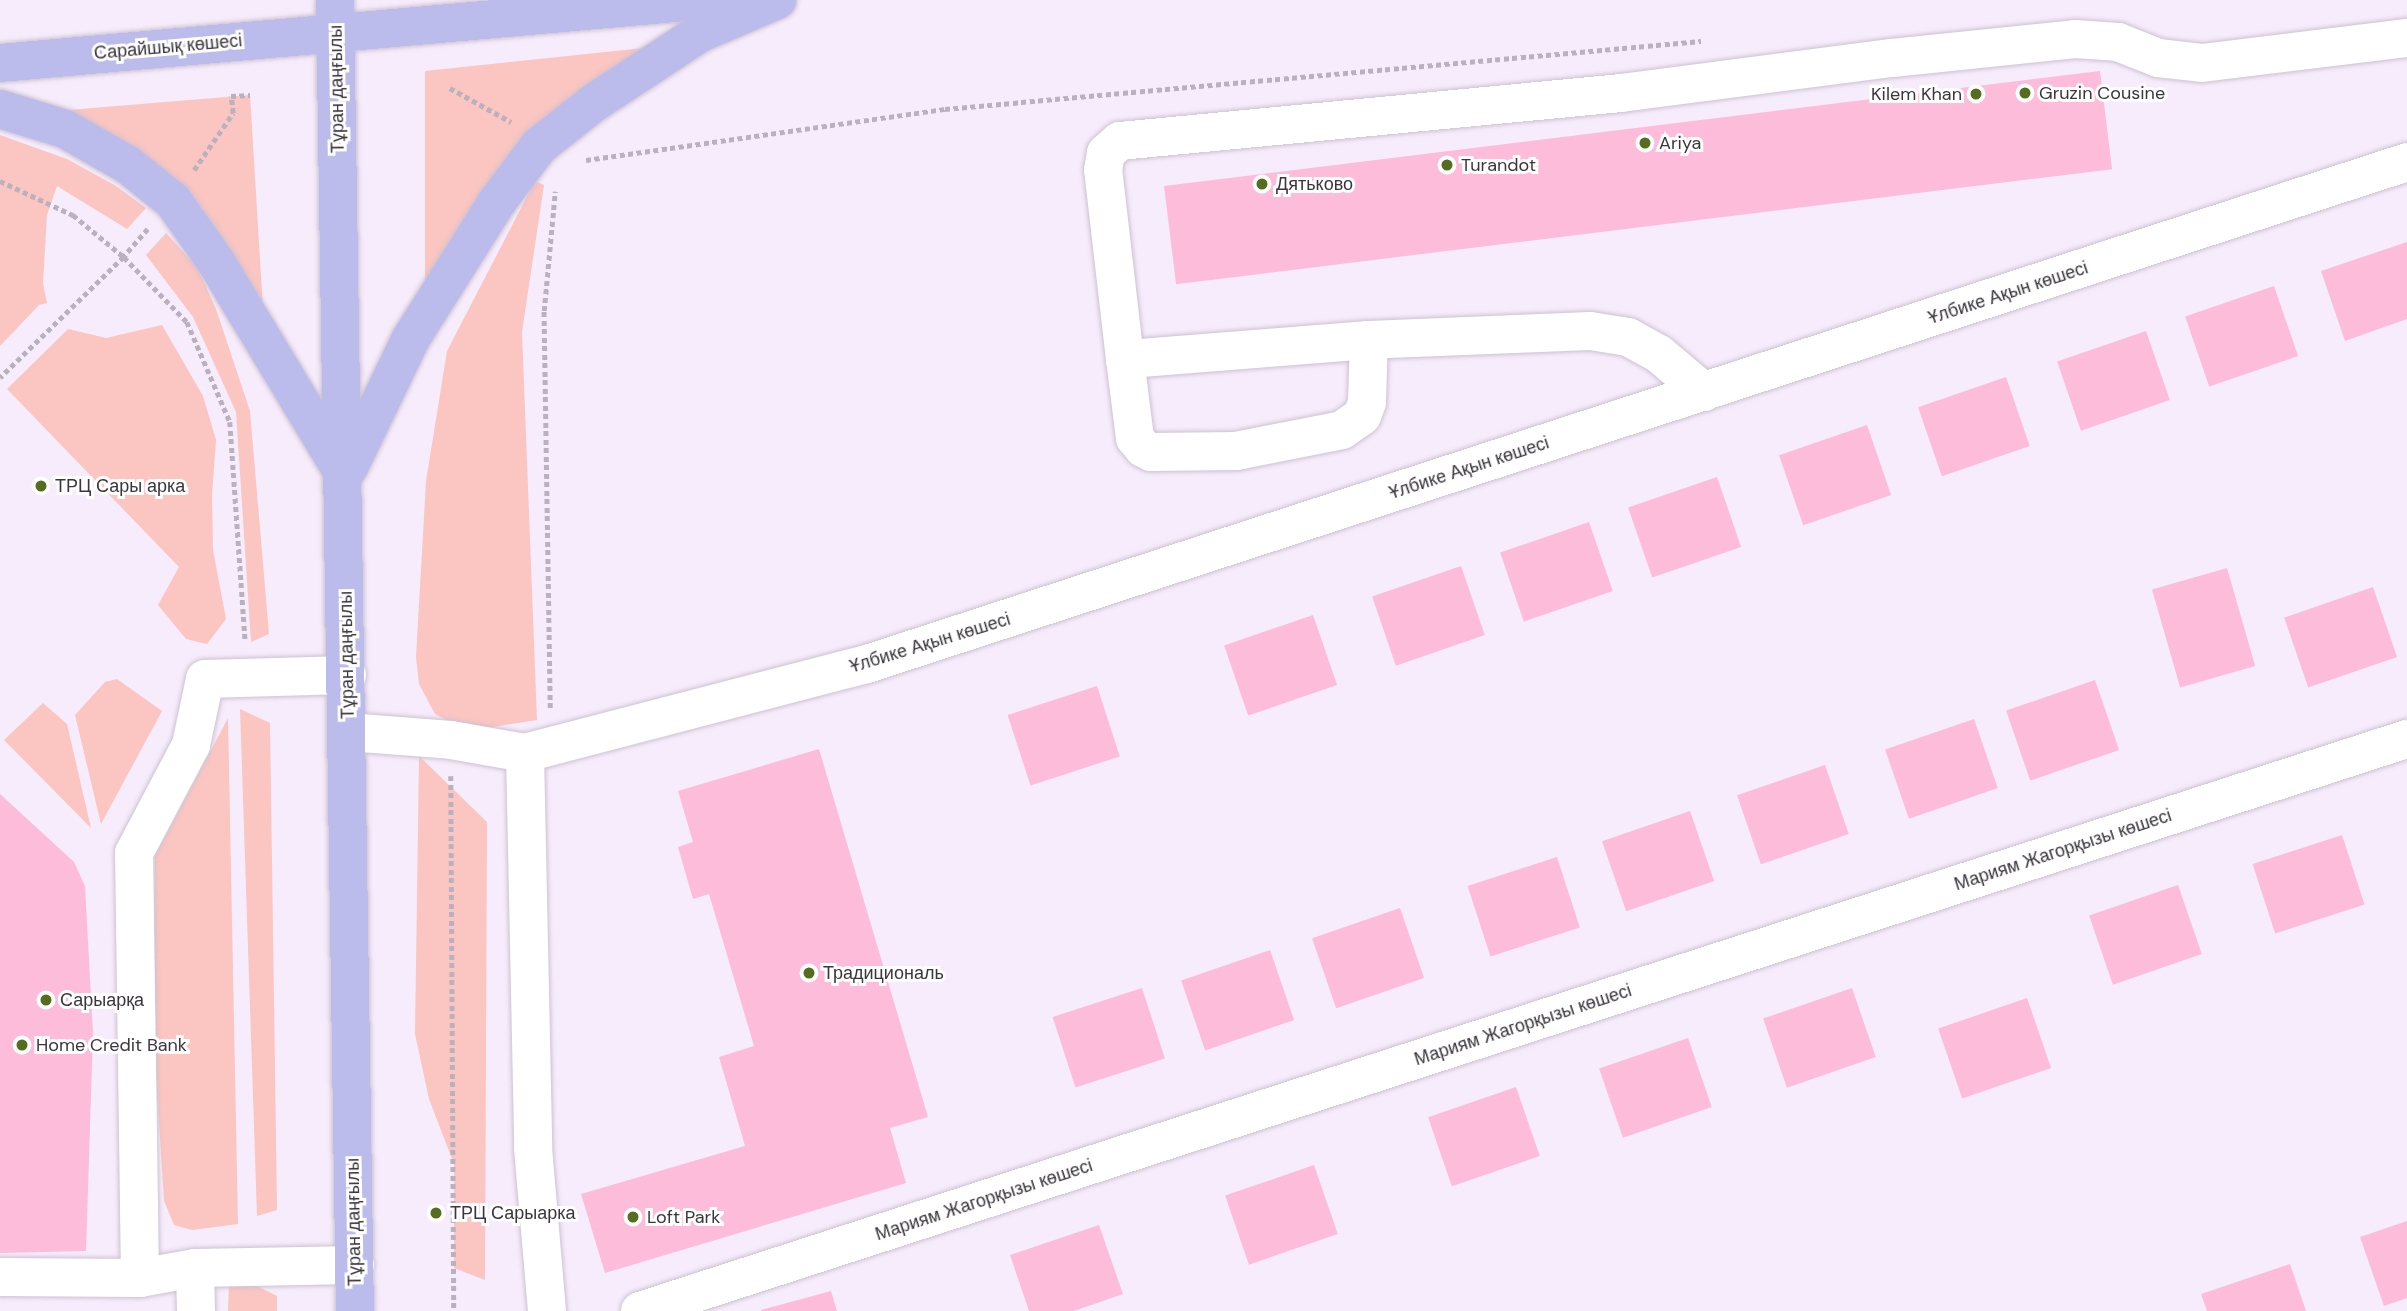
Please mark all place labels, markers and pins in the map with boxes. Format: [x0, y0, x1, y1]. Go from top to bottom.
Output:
place label: Gruzin Cousine [2039, 82, 2165, 104]
place label: Kilem Khan [1871, 83, 1962, 105]
marker: Gruzin Cousine [2017, 85, 2033, 101]
marker: Kilem Khan [1968, 86, 1984, 102]
place label: Ariya [1659, 132, 1701, 154]
marker: Ariya [1637, 135, 1653, 151]
place label: Turandot [1461, 154, 1536, 176]
marker: Turandot [1439, 157, 1455, 173]
place label: Дятьково [1276, 173, 1353, 195]
marker: Дятьково [1254, 176, 1270, 192]
place label: ТРЦ Сары арка [55, 475, 185, 497]
marker: ТРЦ Сары арка [33, 478, 49, 494]
place label: Традициональ [823, 962, 944, 984]
marker: Традициональ [801, 965, 817, 981]
place label: Сарыарқа [60, 989, 144, 1011]
marker: Сарыарқа [38, 992, 54, 1008]
place label: Home Credit Bank [36, 1034, 187, 1056]
marker: Home Credit Bank [14, 1037, 30, 1053]
place label: ТРЦ Сарыарка [450, 1202, 576, 1224]
marker: ТРЦ Сарыарка [428, 1205, 444, 1221]
place label: Loft Park [647, 1206, 720, 1228]
marker: Loft Park [625, 1209, 641, 1225]

